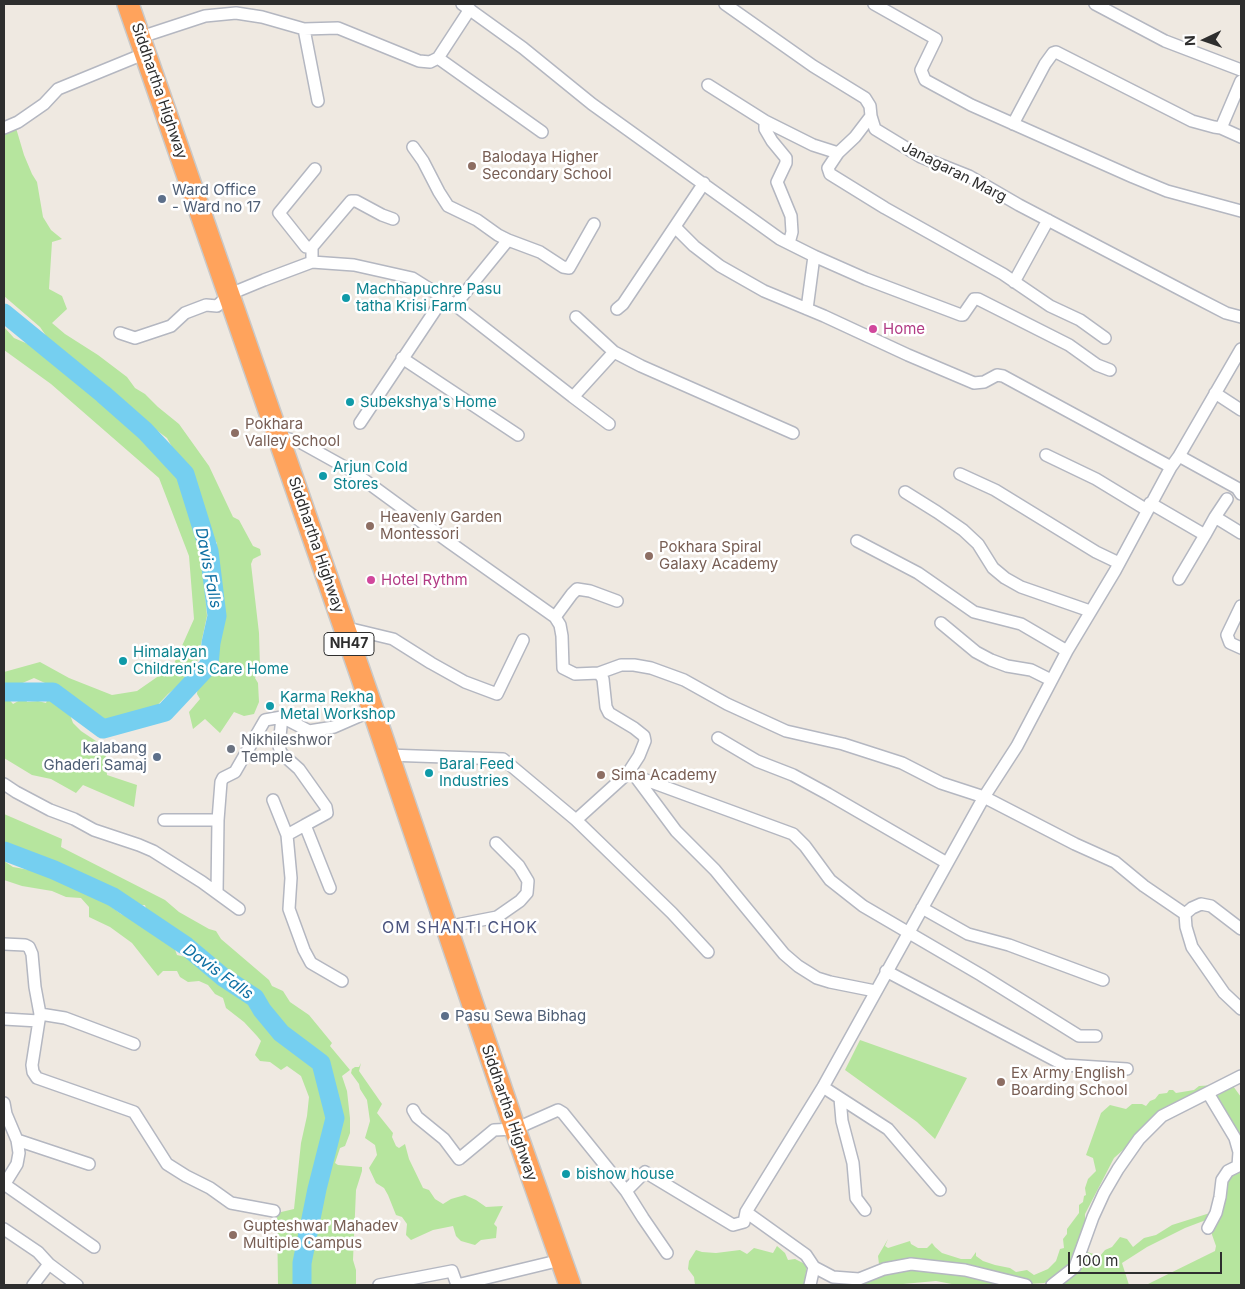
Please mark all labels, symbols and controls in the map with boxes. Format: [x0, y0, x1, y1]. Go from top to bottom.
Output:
north arrow [1180, 15, 1230, 65]
street label: Siddhartha Highway [127, 20, 191, 162]
text: N [1181, 35, 1198, 47]
street label: Janagaran Marg [898, 138, 1010, 206]
place label: Balodaya Higher Secondary School [482, 148, 612, 183]
marker: Balodaya Higher Secondary School [466, 160, 478, 172]
place label: Ward Office - Ward no 17 [172, 181, 261, 216]
marker: Ward Office - Ward no 17 [156, 193, 168, 205]
place label: Machhapuchre Pasu tatha Krisi Farm [356, 280, 501, 315]
marker: Machhapuchre Pasu tatha Krisi Farm [340, 292, 352, 304]
place label: Home [883, 320, 925, 338]
marker: Home [867, 323, 879, 335]
place label: Subekshya's Home [360, 393, 497, 411]
marker: Subekshya's Home [344, 396, 356, 408]
place label: Pokhara Valley School [245, 415, 340, 450]
marker: Pokhara Valley School [229, 427, 241, 439]
place label: Arjun Cold Stores [333, 458, 408, 493]
marker: Arjun Cold Stores [317, 470, 329, 482]
street label: Siddhartha Highway [284, 474, 348, 616]
place label: Heavenly Garden Montessori [380, 508, 502, 543]
marker: Heavenly Garden Montessori [364, 520, 376, 532]
water label: Davis Falls [191, 526, 225, 610]
place label: Pokhara Spiral Galaxy Academy [659, 538, 778, 573]
marker: Pokhara Spiral Galaxy Academy [643, 550, 655, 562]
place label: Hotel Rythm [381, 571, 468, 589]
marker: Hotel Rythm [365, 574, 377, 586]
road number: NH47 [324, 633, 374, 656]
place label: Himalayan Children's Care Home [133, 643, 289, 678]
marker: Himalayan Children's Care Home [117, 655, 129, 667]
place label: Karma Rekha Metal Workshop [280, 688, 396, 723]
marker: Karma Rekha Metal Workshop [264, 700, 276, 712]
place label: Nikhileshwor Temple [241, 731, 332, 766]
place label: kalabang Ghaderi Samaj [44, 739, 147, 774]
marker: Nikhileshwor Temple [225, 743, 237, 755]
marker: kalabang Ghaderi Samaj [151, 751, 163, 763]
place label: Baral Feed Industries [439, 755, 514, 790]
place label: Sima Academy [611, 766, 717, 784]
marker: Baral Feed Industries [423, 767, 435, 779]
marker: Sima Academy [595, 769, 607, 781]
district label: OM SHANTI CHOK [380, 918, 540, 938]
water label: Davis Falls [179, 940, 257, 1004]
place label: Pasu Sewa Bibhag [455, 1007, 586, 1025]
marker: Pasu Sewa Bibhag [439, 1010, 451, 1022]
street label: Siddhartha Highway [477, 1042, 541, 1184]
place label: Ex Army English Boarding School [1011, 1064, 1128, 1099]
marker: Ex Army English Boarding School [995, 1076, 1007, 1088]
place label: bishow house [576, 1165, 674, 1183]
marker: bishow house [560, 1168, 572, 1180]
place label: Gupteshwar Mahadev Multiple Campus [243, 1217, 398, 1252]
marker: Gupteshwar Mahadev Multiple Campus [227, 1229, 239, 1241]
scale bar [1070, 1242, 1224, 1274]
text: 100 m [1076, 1251, 1118, 1270]

